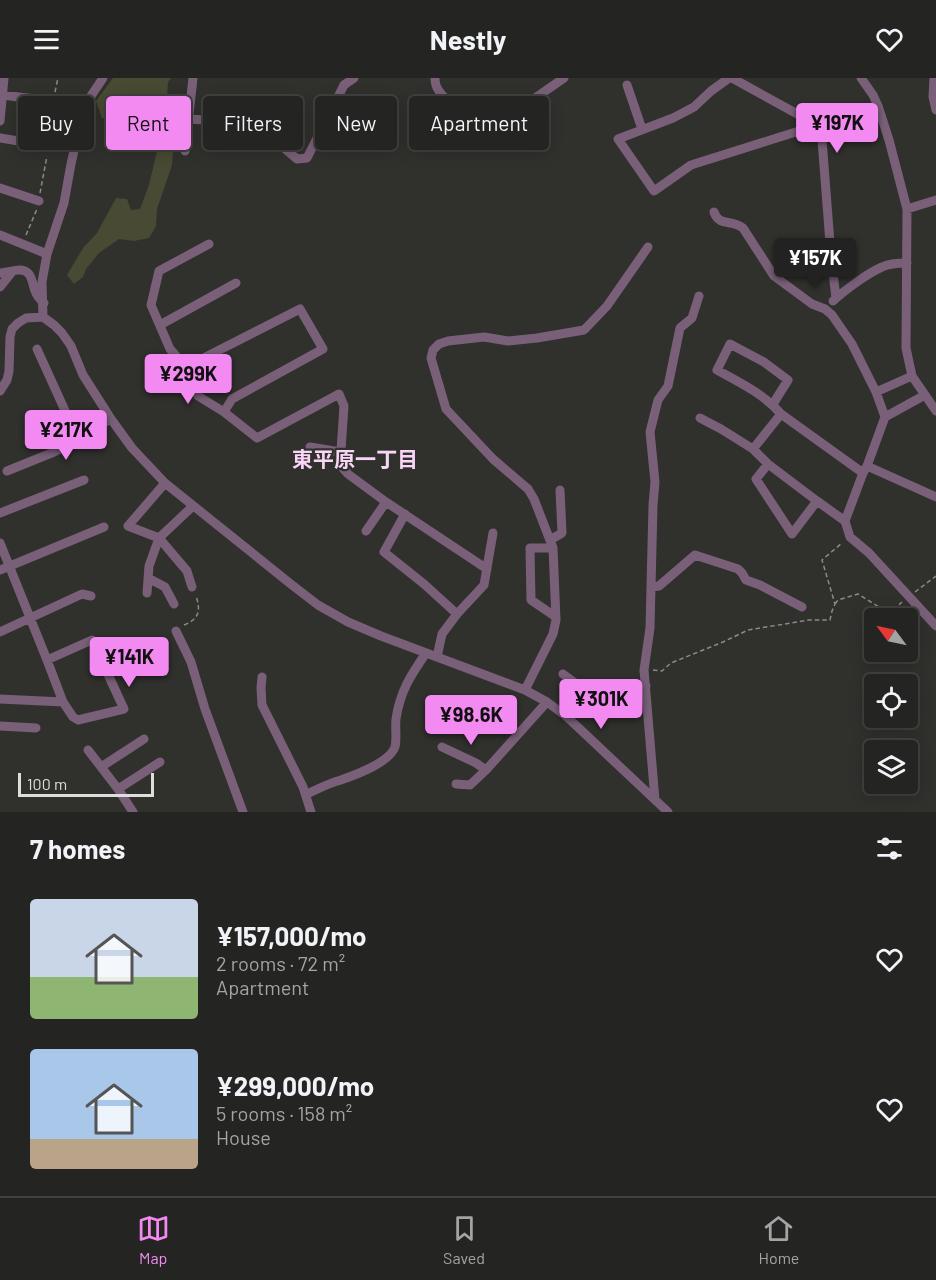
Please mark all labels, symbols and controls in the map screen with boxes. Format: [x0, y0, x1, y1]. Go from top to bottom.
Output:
icon: menu [30, 23, 63, 56]
text: Nestly [430, 23, 506, 55]
icon: heart [873, 23, 906, 56]
chip: Buy [18, 96, 94, 150]
chip: Rent [106, 96, 191, 150]
chip: Filters [203, 96, 303, 150]
chip: New [315, 96, 397, 150]
chip: Apartment [409, 96, 549, 150]
pin: ¥197K [795, 103, 879, 154]
text: ¥197K [810, 110, 864, 134]
pin: ¥157K [773, 238, 857, 289]
text: ¥157K [788, 245, 842, 269]
pin: ¥299K [146, 354, 230, 405]
text: ¥299K [159, 361, 217, 385]
pin: ¥217K [24, 410, 108, 461]
text: ¥217K [39, 417, 93, 441]
district label: 東平原一丁目 [292, 446, 418, 471]
north arrow [864, 608, 918, 662]
map controls [864, 608, 918, 794]
pin: ¥141K [87, 637, 171, 688]
text: ¥141K [104, 644, 154, 668]
button: locate [864, 674, 918, 728]
pin: ¥301K [559, 679, 643, 730]
text: ¥301K [573, 686, 629, 710]
pin: ¥98.6K [422, 695, 520, 746]
text: ¥98.6K [439, 702, 503, 726]
button: layers [864, 740, 918, 794]
scale bar [18, 770, 154, 798]
text: 100 m [27, 774, 67, 793]
icon: filters [873, 832, 906, 865]
text: 7 homes [30, 833, 125, 864]
text: ¥157,000/mo [216, 920, 367, 951]
icon: home [78, 923, 150, 995]
icon: heart [873, 943, 906, 976]
text: 2 rooms · 72 m² [216, 951, 345, 975]
text: Apartment [216, 975, 309, 999]
text: ¥299,000/mo [216, 1070, 374, 1101]
icon: home [78, 1073, 150, 1145]
icon: heart [873, 1093, 906, 1126]
text: 5 rooms · 158 m² [216, 1101, 352, 1125]
text: House [216, 1125, 271, 1149]
tab: Map [137, 1212, 170, 1267]
tab: Saved [443, 1212, 485, 1267]
tab: Home [758, 1212, 799, 1267]

